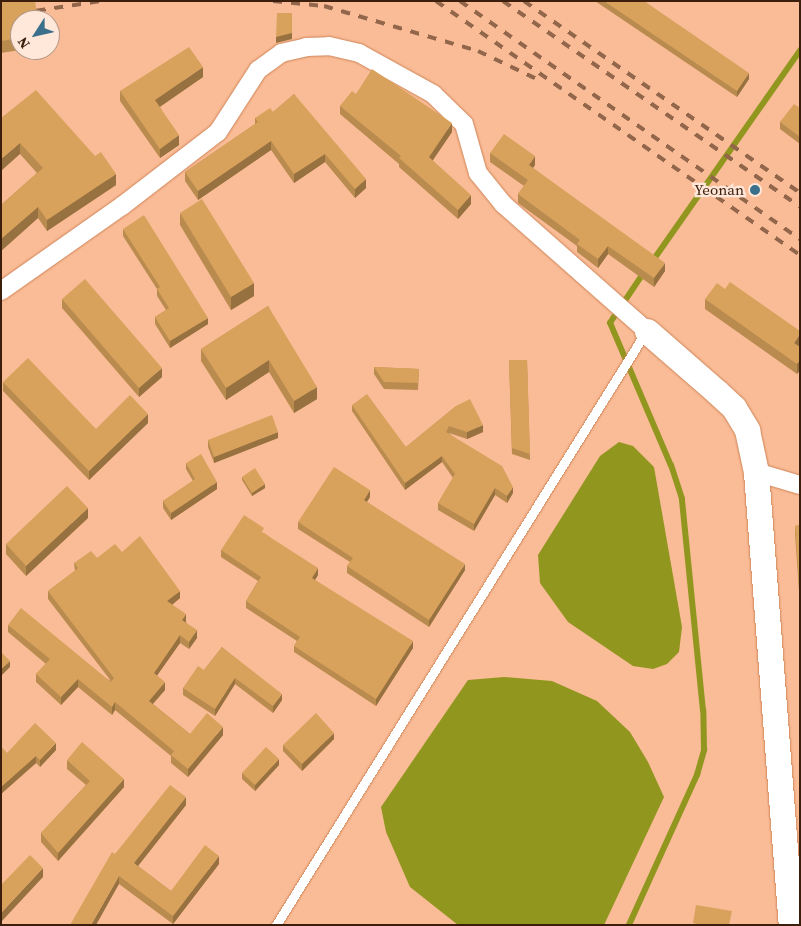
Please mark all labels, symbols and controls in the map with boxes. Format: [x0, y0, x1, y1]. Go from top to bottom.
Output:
north arrow [10, 10, 60, 60]
text: N [12, 33, 35, 53]
place label: Yeonan [694, 181, 744, 199]
marker: Yeonan [748, 183, 762, 197]

